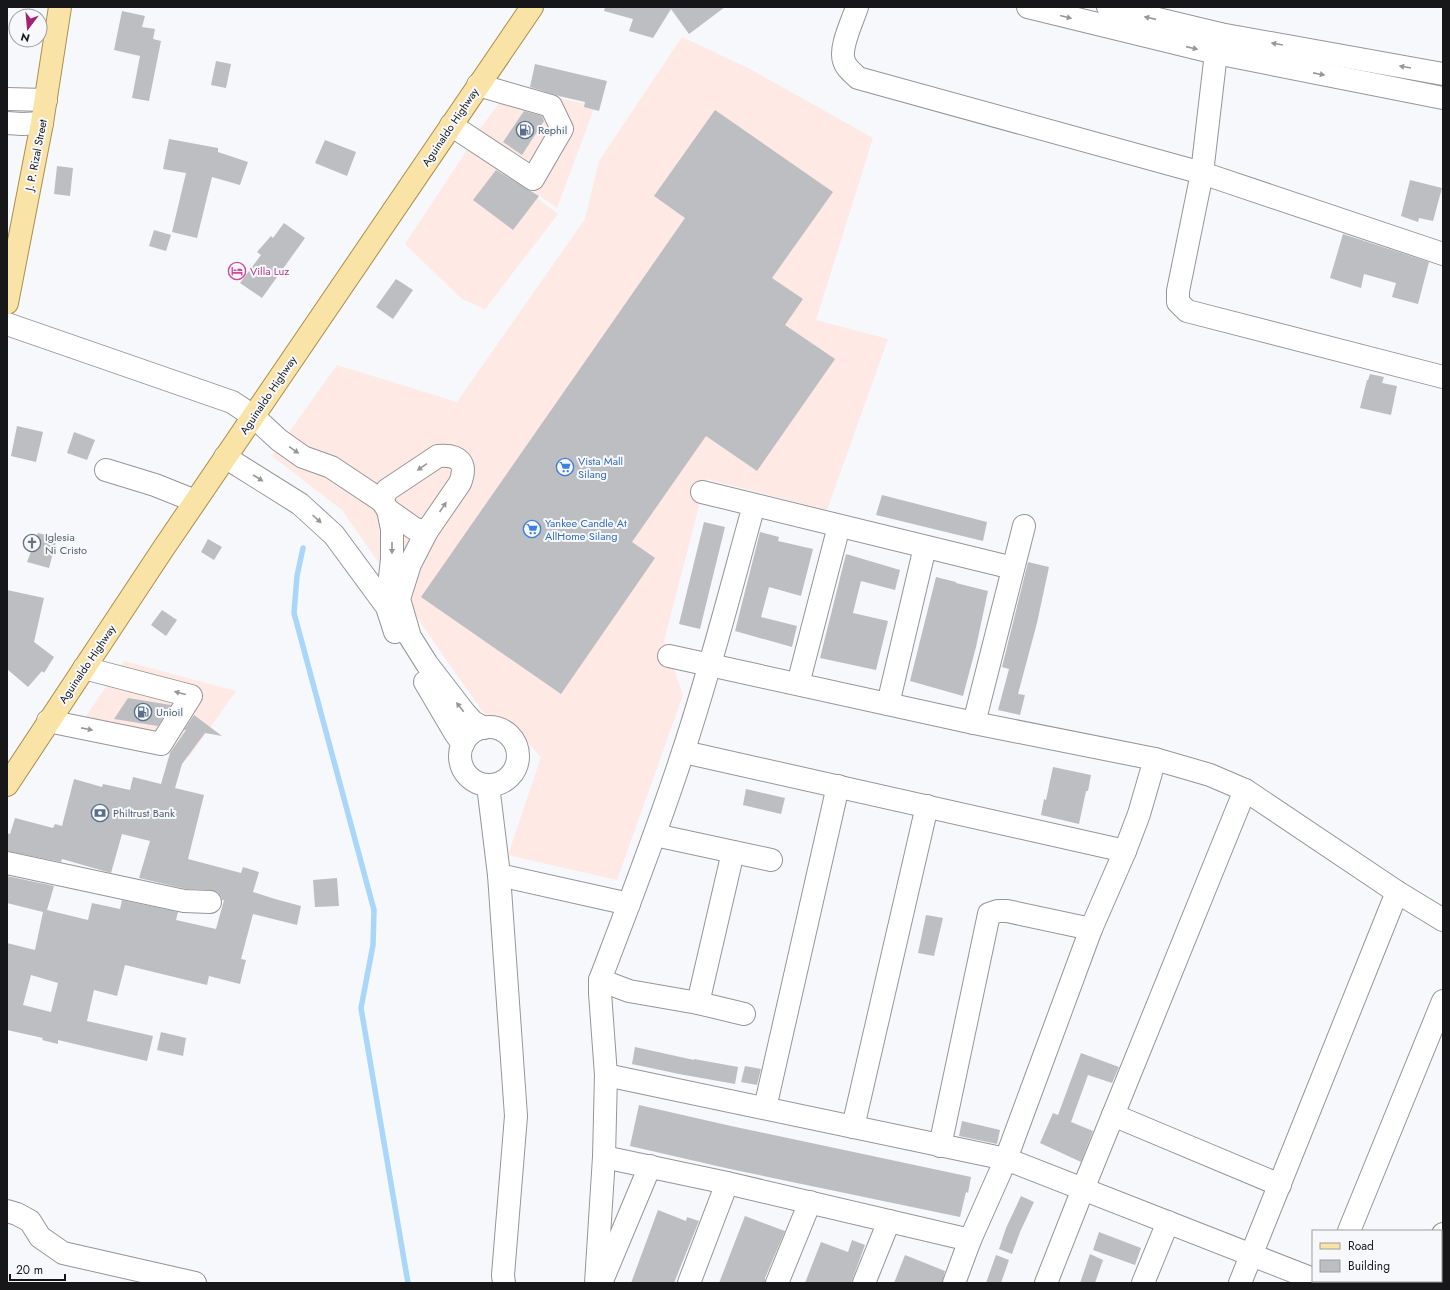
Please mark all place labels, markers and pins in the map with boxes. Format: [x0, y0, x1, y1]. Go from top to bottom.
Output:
fuel station icon: Rephil [515, 120, 535, 140]
place label: Rephil [538, 122, 567, 138]
hotel icon: Villa Luz [227, 261, 247, 281]
place label: Villa Luz [250, 263, 289, 279]
place label: Vista Mall Silang [578, 453, 623, 482]
supermarket icon: Vista Mall Silang [555, 457, 575, 477]
place label: Yankee Candle At AllHome Silang [545, 515, 627, 544]
supermarket icon: Yankee Candle At AllHome Silang [522, 519, 542, 539]
place label: Iglesia Ni Cristo [45, 529, 87, 558]
church icon: Iglesia Ni Cristo [22, 533, 42, 553]
fuel station icon: Unioil [133, 702, 153, 722]
place label: Unioil [156, 704, 183, 720]
bank icon: Philtrust Bank [90, 803, 110, 823]
place label: Philtrust Bank [113, 805, 175, 821]

